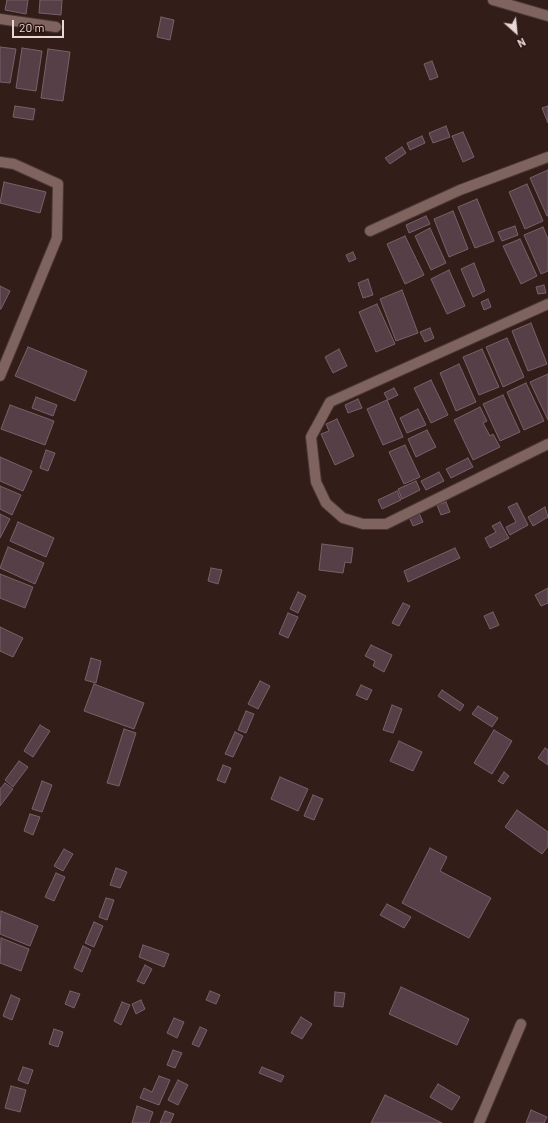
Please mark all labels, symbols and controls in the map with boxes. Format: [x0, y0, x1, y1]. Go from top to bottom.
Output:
scale bar [14, 12, 66, 38]
north arrow [496, 12, 536, 52]
text: 20 m [19, 20, 45, 34]
text: N [515, 36, 528, 51]

